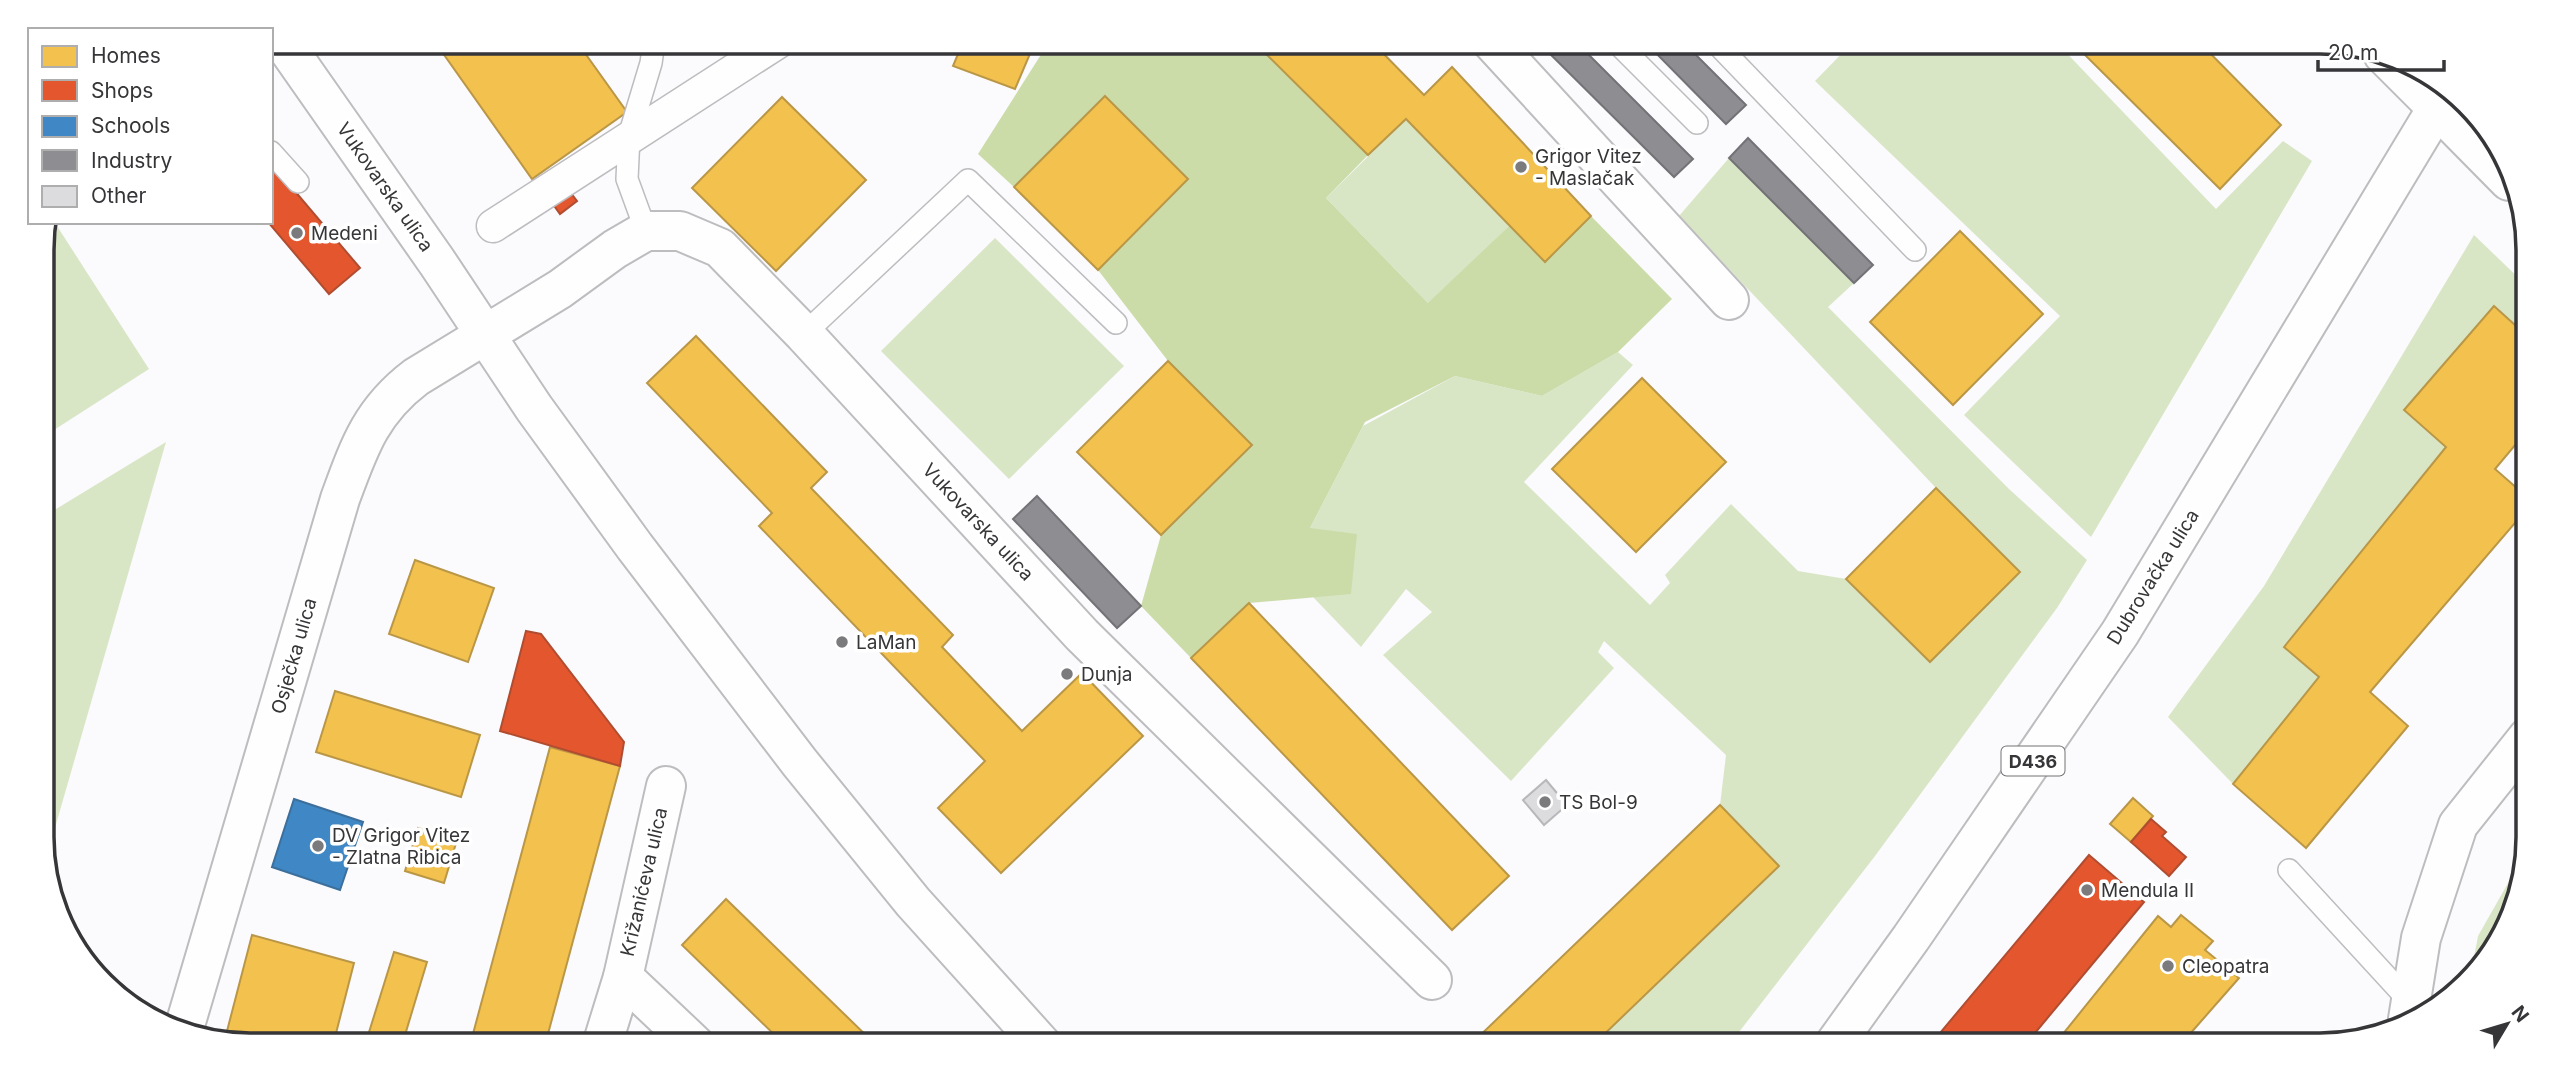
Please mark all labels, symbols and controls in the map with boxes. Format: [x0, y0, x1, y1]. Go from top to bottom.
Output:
legend [28, 28, 273, 224]
scale bar [2318, 28, 2444, 72]
text: 20 m [2328, 40, 2378, 65]
text: Homes [91, 43, 161, 68]
text: Shops [91, 78, 153, 103]
text: Schools [91, 113, 170, 138]
street label: Vukovarska ulica [332, 118, 438, 256]
place label: Grigor Vitez - Maslačak [1535, 145, 1642, 190]
text: Industry [91, 148, 173, 173]
marker: Grigor Vitez - Maslačak [1513, 159, 1529, 175]
text: Other [91, 183, 147, 208]
place label: Medeni [311, 222, 378, 245]
marker: Medeni [289, 225, 305, 241]
street label: Vukovarska ulica [918, 458, 1038, 586]
street label: Dubrovačka ulica [2102, 505, 2204, 649]
street label: Osječka ulica [266, 595, 322, 717]
place label: LaMan [856, 631, 916, 654]
marker: LaMan [834, 634, 850, 650]
place label: Dunja [1081, 663, 1132, 686]
marker: Dunja [1059, 666, 1075, 682]
road number: D436 [2002, 746, 2064, 776]
place label: TS Bol-9 [1559, 791, 1638, 814]
marker: TS Bol-9 [1537, 794, 1553, 810]
street label: Križanićeva ulica [616, 805, 672, 959]
place label: DV Grigor Vitez - Zlatna Ribica [332, 824, 470, 869]
marker: DV Grigor Vitez - Zlatna Ribica [310, 838, 326, 854]
place label: Mendula II [2101, 879, 2194, 902]
marker: Mendula II [2079, 882, 2095, 898]
place label: Cleopatra [2182, 955, 2269, 978]
marker: Cleopatra [2160, 958, 2176, 974]
north arrow [2472, 989, 2542, 1059]
text: N [2506, 1001, 2534, 1027]

